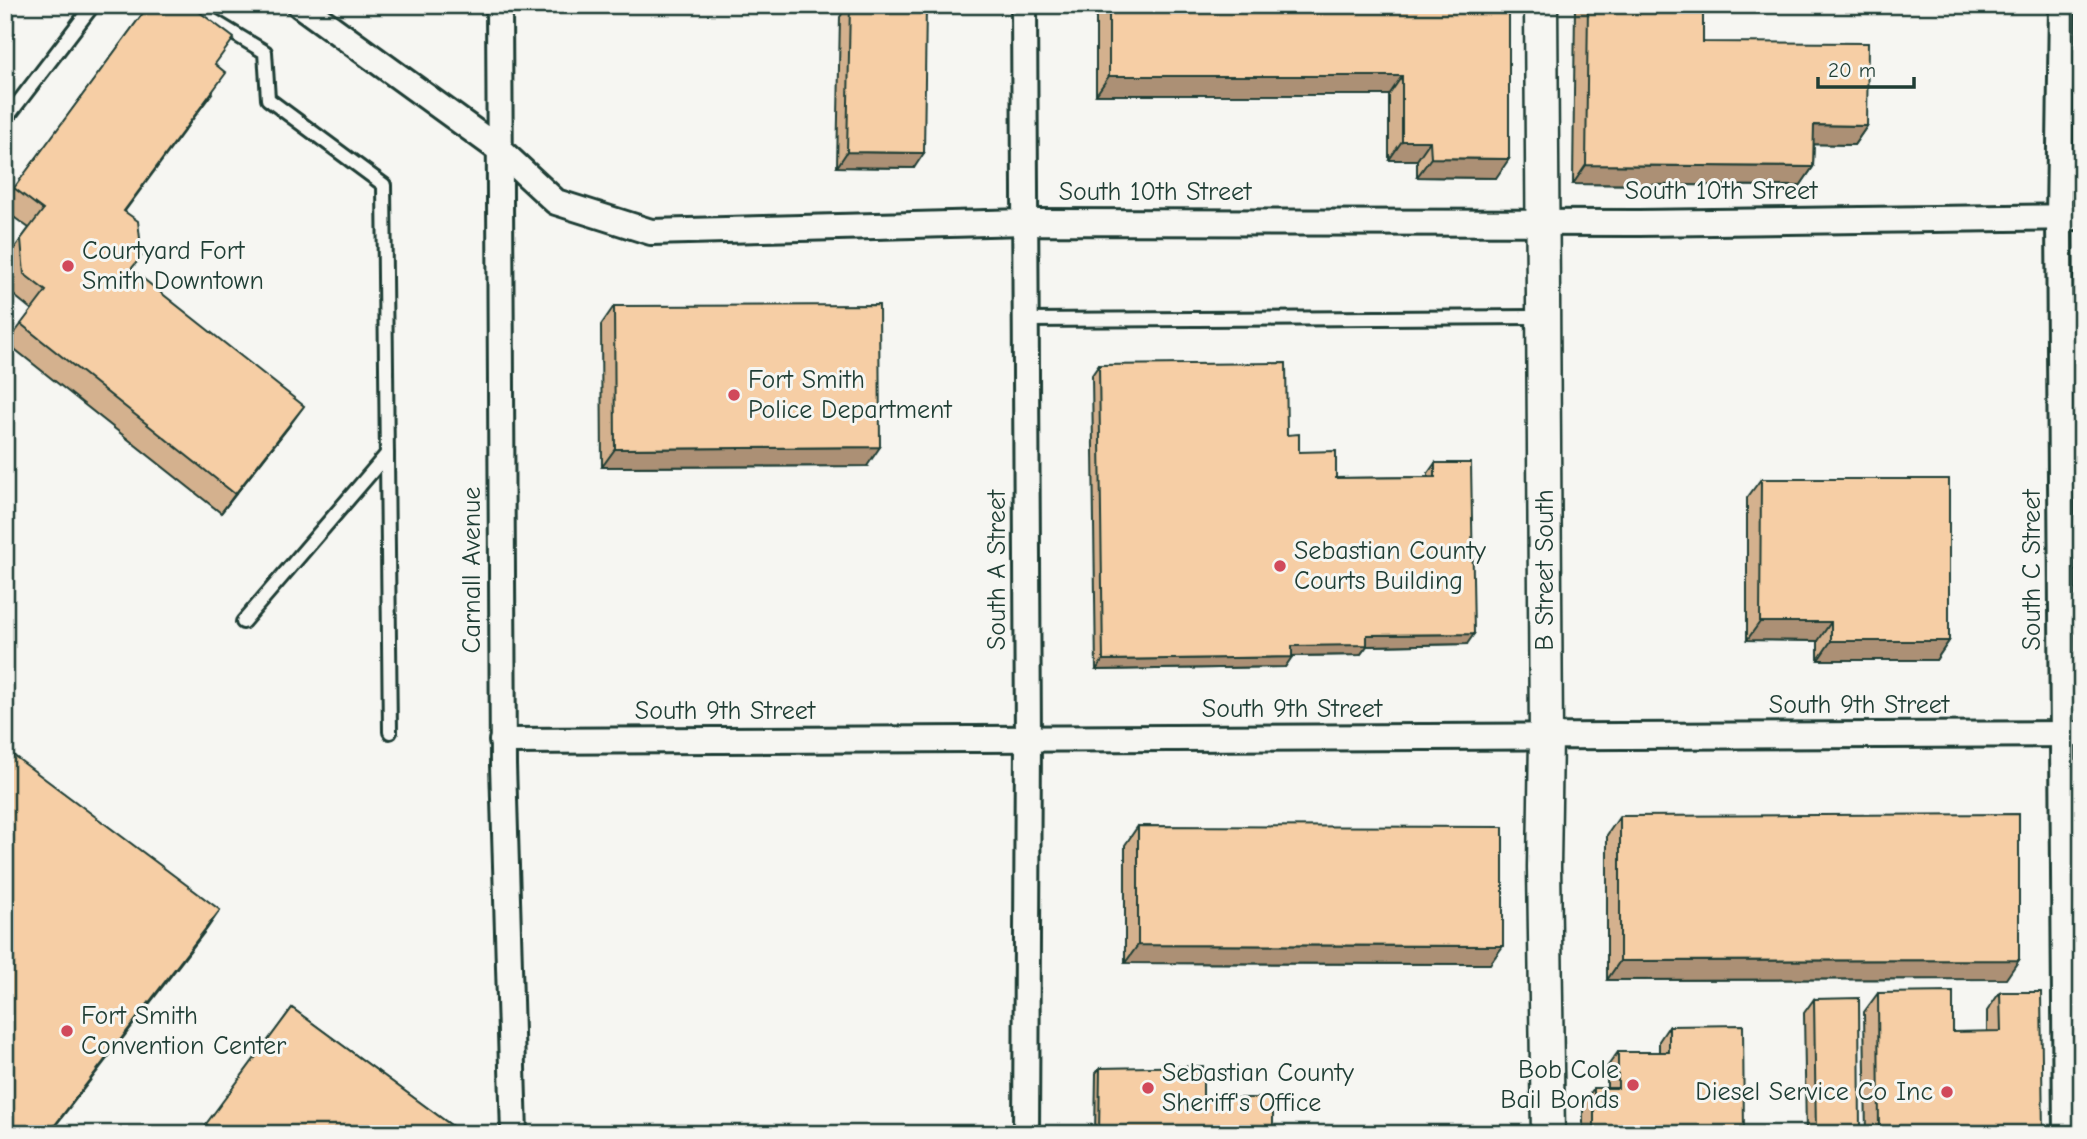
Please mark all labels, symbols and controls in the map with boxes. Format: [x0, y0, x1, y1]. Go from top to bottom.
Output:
scale bar [1818, 46, 1914, 90]
text: 20 m [1828, 58, 1876, 82]
street label: South 10th Street [1625, 176, 1819, 206]
street label: South 10th Street [1059, 177, 1253, 207]
place label: Courtyard Fort Smith Downtown [82, 236, 264, 296]
marker: Courtyard Fort Smith Downtown [60, 258, 76, 274]
place label: Fort Smith Police Department [748, 365, 953, 425]
marker: Fort Smith Police Department [726, 387, 742, 403]
street label: Carnall Avenue [457, 487, 487, 653]
street label: South A Street [982, 488, 1012, 650]
street label: South C Street [2017, 488, 2047, 651]
street label: B Street South [1530, 489, 1560, 651]
place label: Sebastian County Courts Building [1294, 536, 1486, 596]
marker: Sebastian County Courts Building [1272, 558, 1288, 574]
street label: South 9th Street [1769, 690, 1951, 720]
street label: South 9th Street [1202, 694, 1384, 724]
street label: South 9th Street [635, 696, 817, 726]
place label: Fort Smith Convention Center [81, 1001, 287, 1061]
marker: Fort Smith Convention Center [59, 1023, 75, 1039]
place label: Bob Cole Bail Bonds [1500, 1055, 1619, 1115]
place label: Sebastian County Sheriff's Office [1162, 1058, 1354, 1118]
marker: Bob Cole Bail Bonds [1625, 1077, 1641, 1093]
place label: Diesel Service Co Inc [1695, 1077, 1933, 1107]
marker: Sebastian County Sheriff's Office [1140, 1080, 1156, 1096]
marker: Diesel Service Co Inc [1939, 1084, 1955, 1100]

